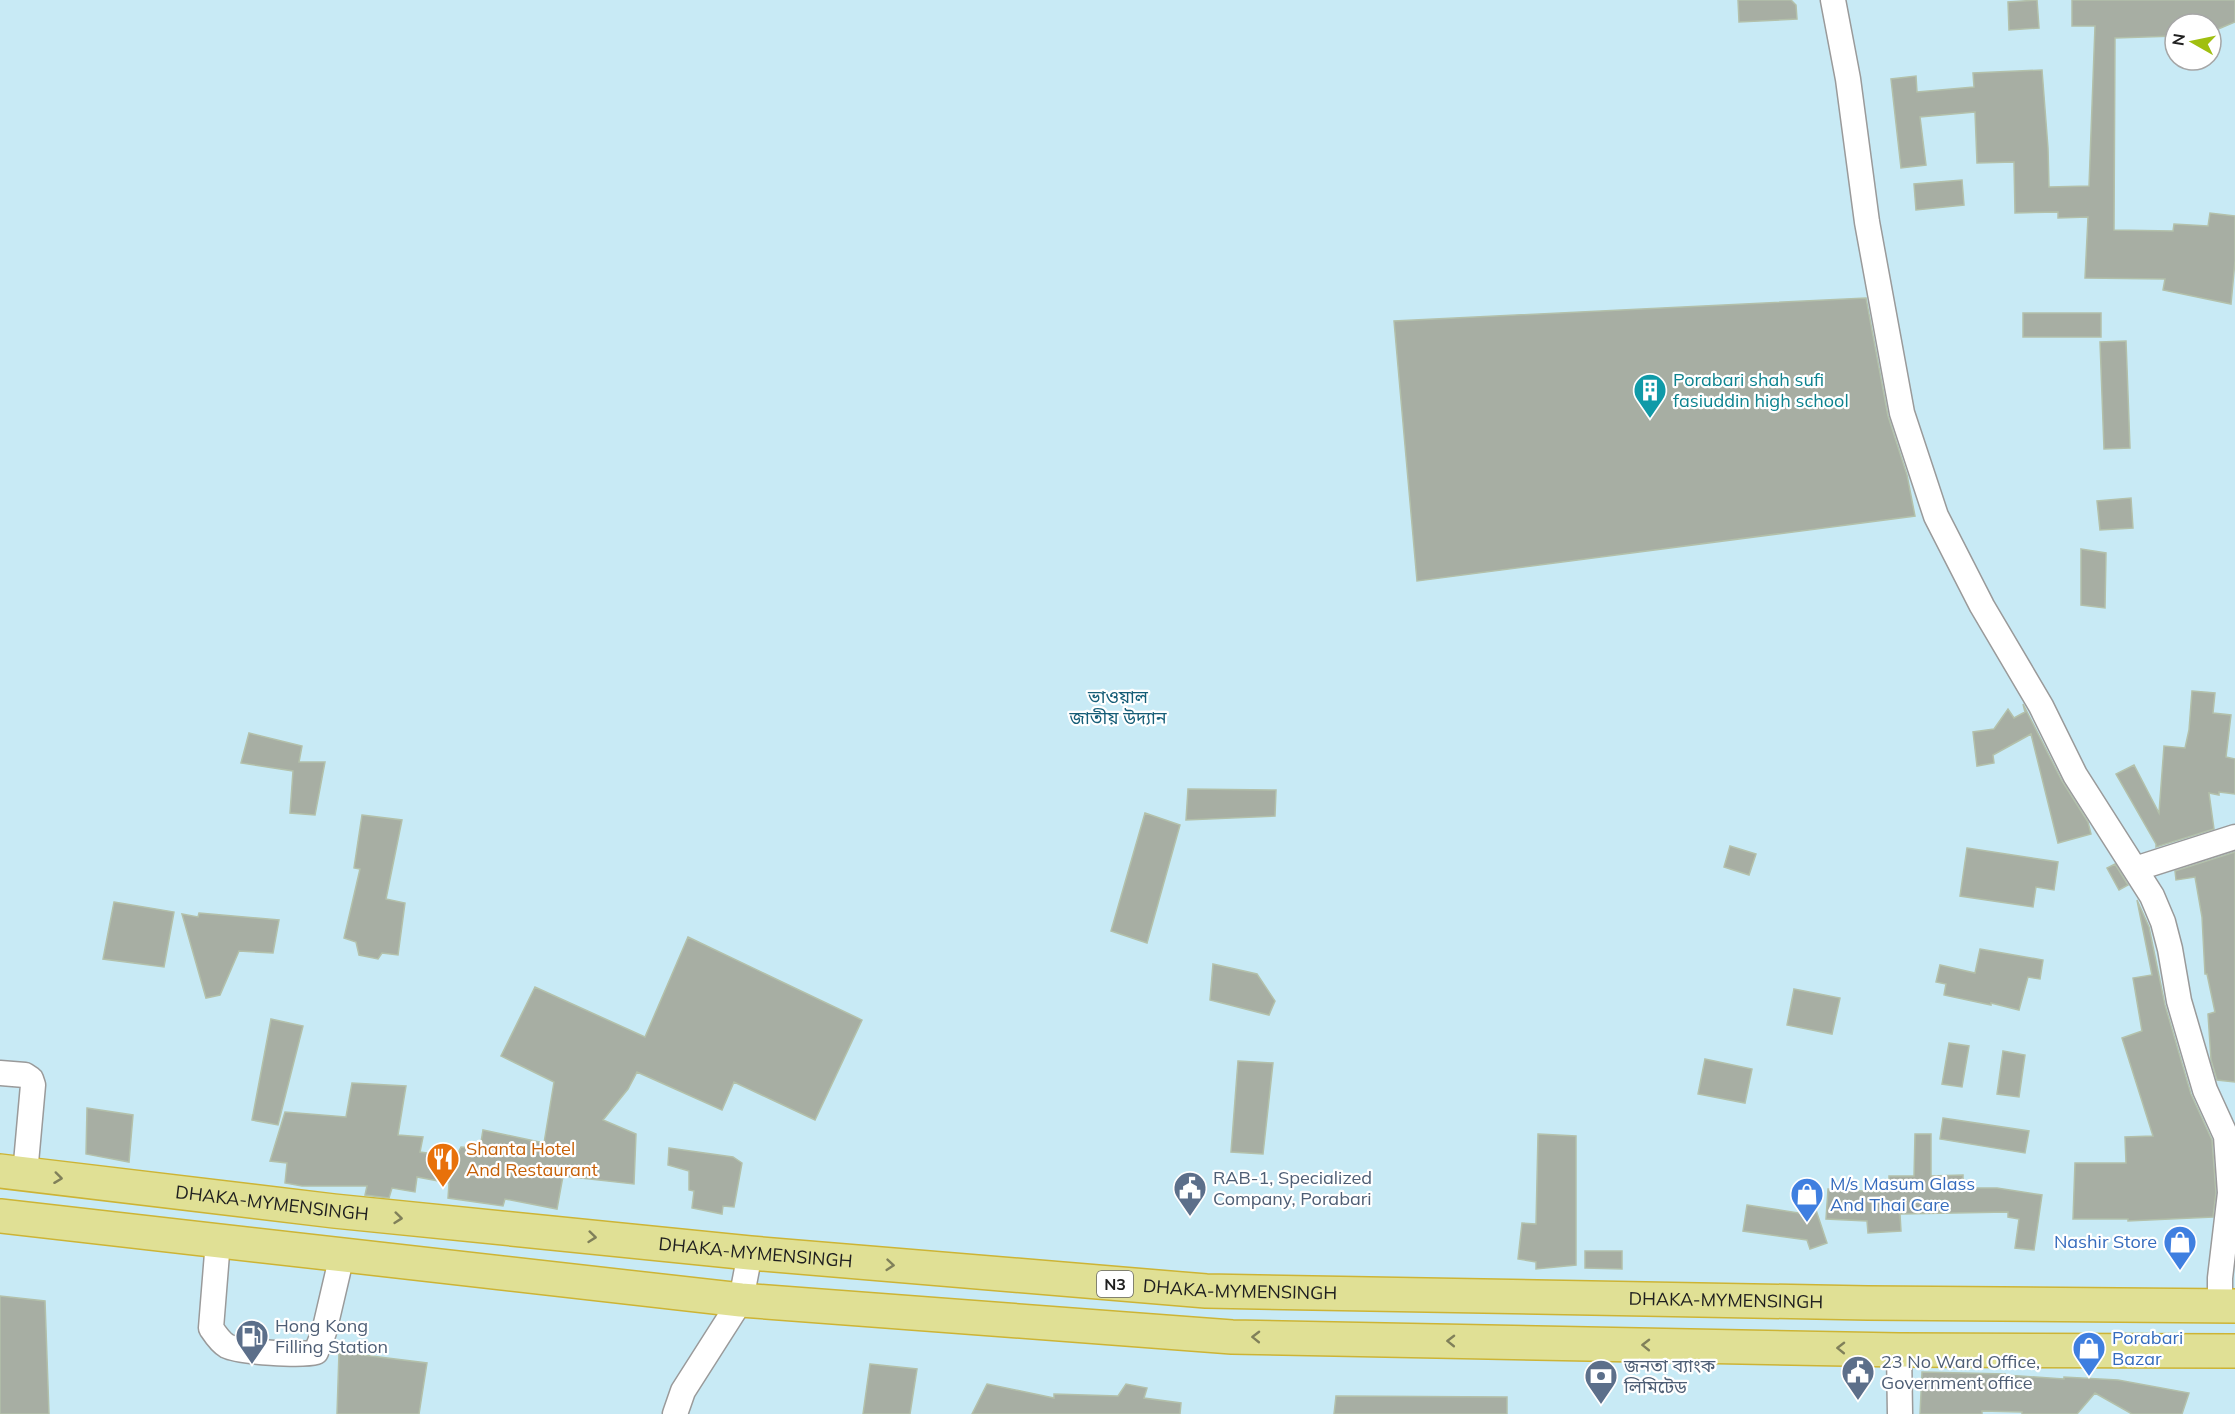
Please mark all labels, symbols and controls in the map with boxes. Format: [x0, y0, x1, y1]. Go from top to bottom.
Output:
north arrow [2163, 12, 2223, 72]
text: N [2167, 32, 2189, 47]
place label: Porabari shah sufi fasiuddin high school [1673, 368, 1849, 412]
building icon: Porabari shah sufi fasiuddin high school [1632, 372, 1668, 419]
park label: ভাওয়াল জাতীয় উদ্যান [1068, 685, 1168, 729]
place label: Shanta Hotel And Restaurant [466, 1137, 598, 1181]
restaurant icon: Shanta Hotel And Restaurant [425, 1141, 461, 1188]
place label: RAB-1, Specialized Company, Porabari [1213, 1166, 1372, 1210]
public building icon: RAB-1, Specialized Company, Porabari [1172, 1170, 1208, 1217]
one-way arrow [53, 1171, 63, 1184]
place label: M/s Masum Glass And Thai Care [1830, 1172, 1975, 1216]
shop icon: M/s Masum Glass And Thai Care [1789, 1176, 1825, 1223]
street label: DHAKA-MYMENSINGH [174, 1180, 370, 1225]
one-way arrow [393, 1211, 402, 1224]
shop icon: Nashir Store [2162, 1224, 2198, 1271]
one-way arrow [587, 1230, 596, 1243]
place label: Nashir Store [2054, 1230, 2157, 1253]
street label: DHAKA-MYMENSINGH [658, 1232, 853, 1272]
one-way arrow [886, 1258, 895, 1271]
road number: N3 [1097, 1271, 1133, 1297]
street label: DHAKA-MYMENSINGH [1142, 1274, 1337, 1304]
street label: DHAKA-MYMENSINGH [1628, 1287, 1823, 1313]
place label: Hong Kong Filling Station [275, 1314, 388, 1358]
fuel station icon: Hong Kong Filling Station [234, 1318, 270, 1365]
place label: Porabari Bazar [2112, 1326, 2183, 1370]
shop icon: Porabari Bazar [2071, 1330, 2107, 1377]
one-way arrow [1251, 1331, 1260, 1343]
one-way arrow [1446, 1335, 1455, 1347]
one-way arrow [1641, 1338, 1650, 1351]
one-way arrow [1836, 1342, 1845, 1355]
place label: 23 No Ward Office, Government office [1881, 1350, 2040, 1394]
place label: জনতা ব্যাংক লিমিটেড [1623, 1354, 1716, 1398]
public building icon: 23 No Ward Office, Government office [1840, 1354, 1876, 1401]
bank icon: জনতা ব্যাংক লিমিটেড [1583, 1358, 1619, 1405]

